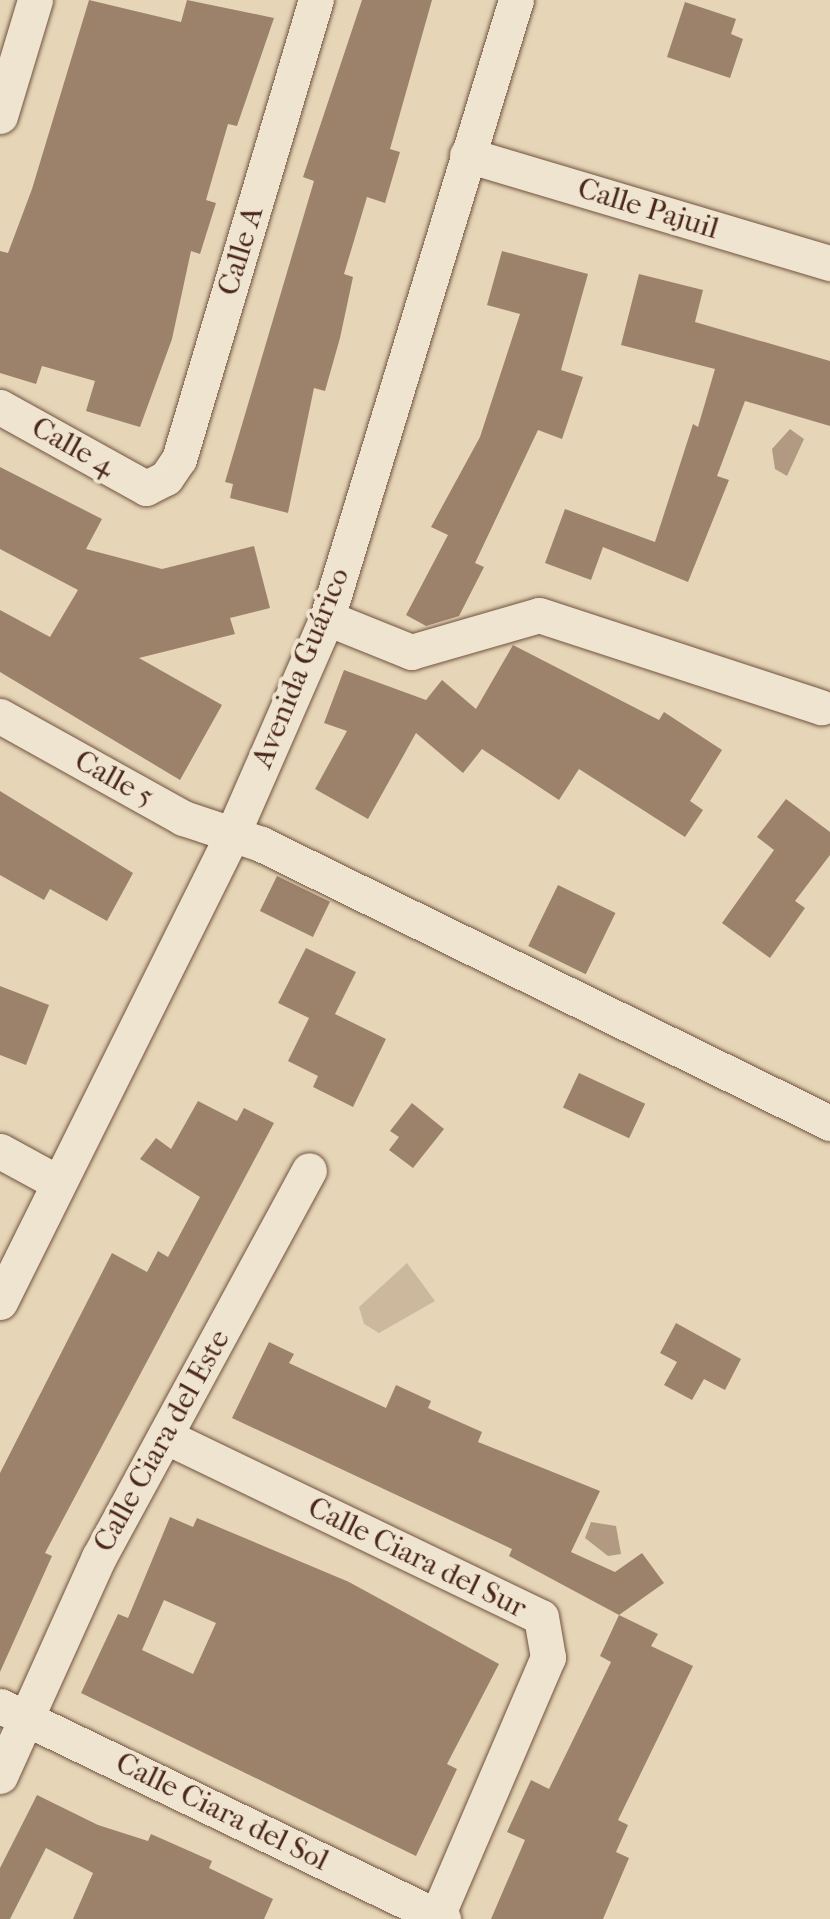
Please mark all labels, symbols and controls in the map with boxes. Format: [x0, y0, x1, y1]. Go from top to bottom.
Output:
street label: Calle Pajuil [573, 171, 723, 247]
street label: Calle A [210, 202, 272, 300]
street label: Calle 4 [25, 410, 121, 484]
street label: Avenida Guárico [244, 563, 358, 773]
street label: Calle 5 [68, 743, 160, 815]
street label: Calle Ciara del Este [86, 1324, 238, 1558]
street label: Calle Ciara del Sur [302, 1490, 532, 1626]
street label: Calle Ciara del Sol [110, 1745, 334, 1879]

